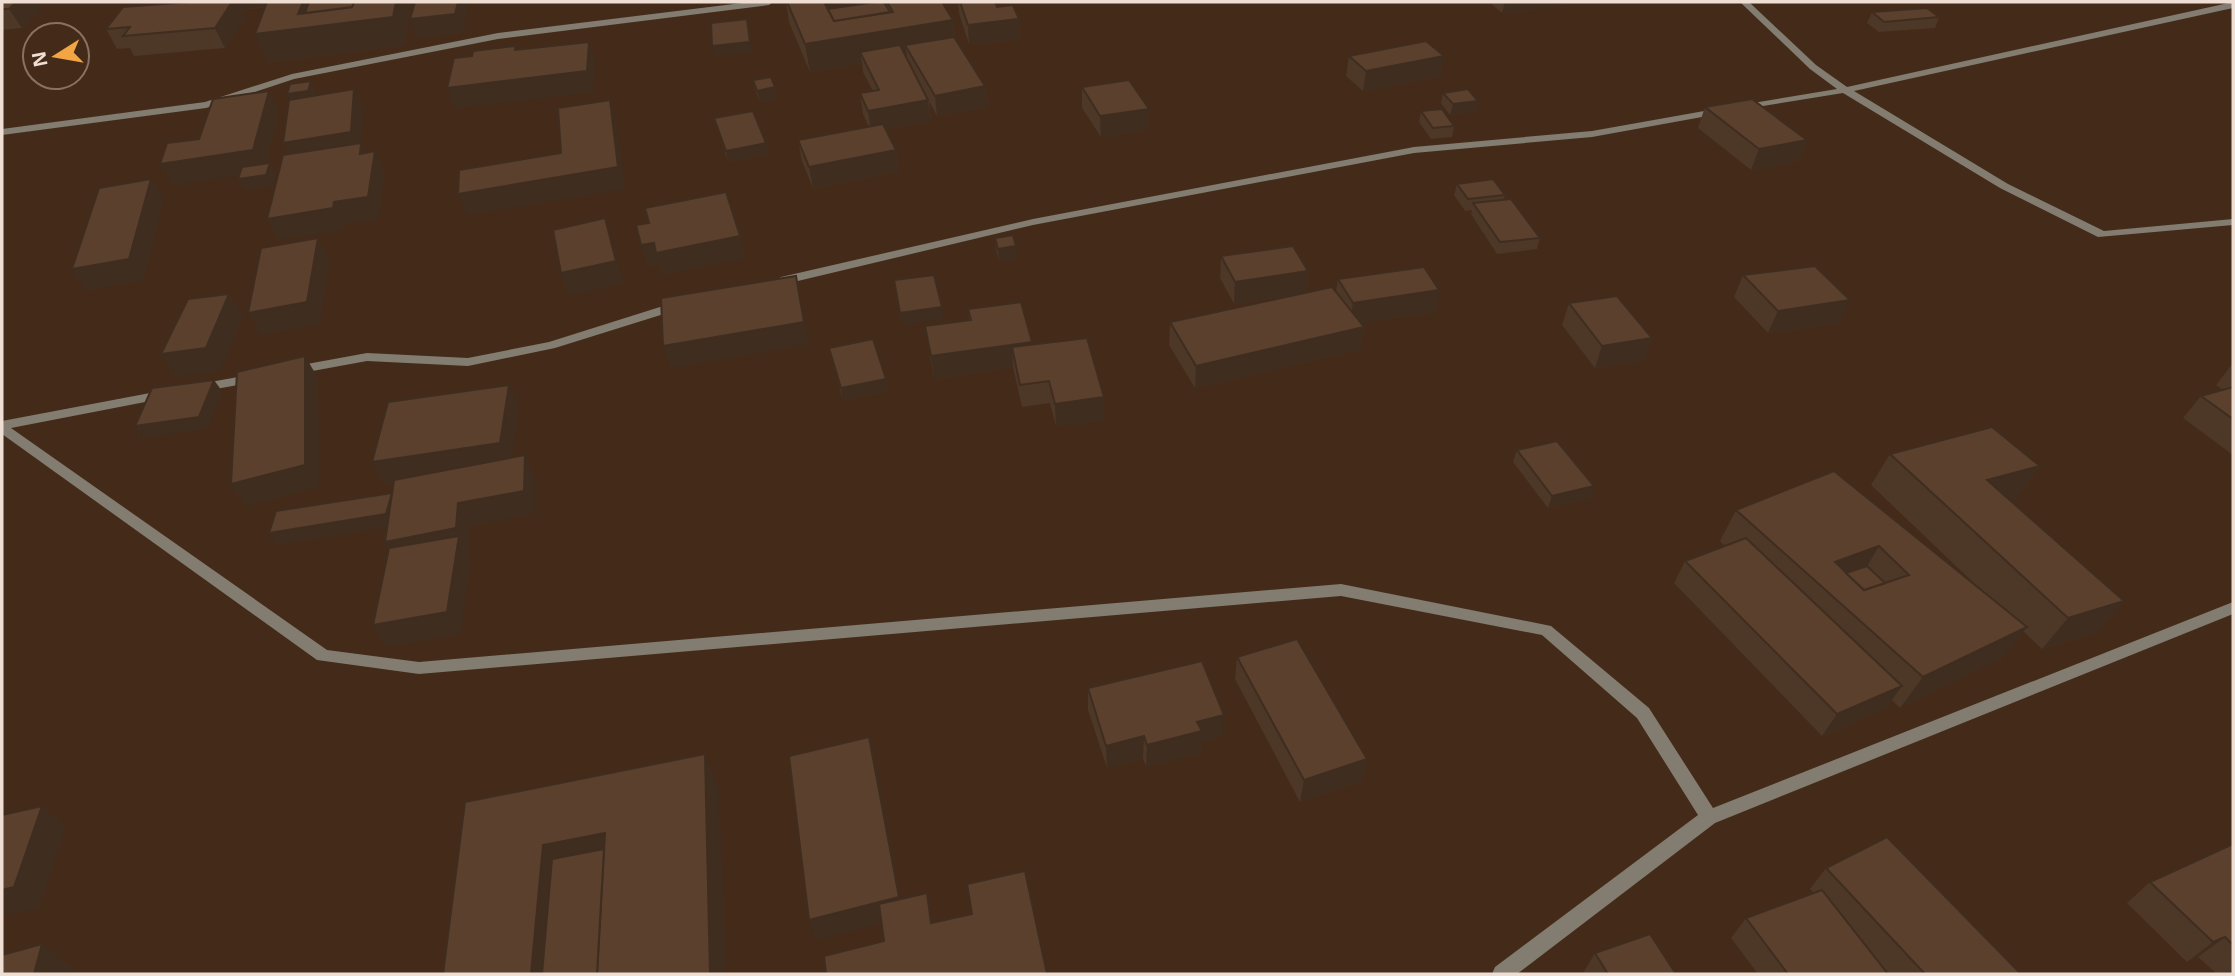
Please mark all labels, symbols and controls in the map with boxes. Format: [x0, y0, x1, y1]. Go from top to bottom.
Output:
north arrow [21, 21, 91, 91]
text: N [25, 49, 54, 69]

